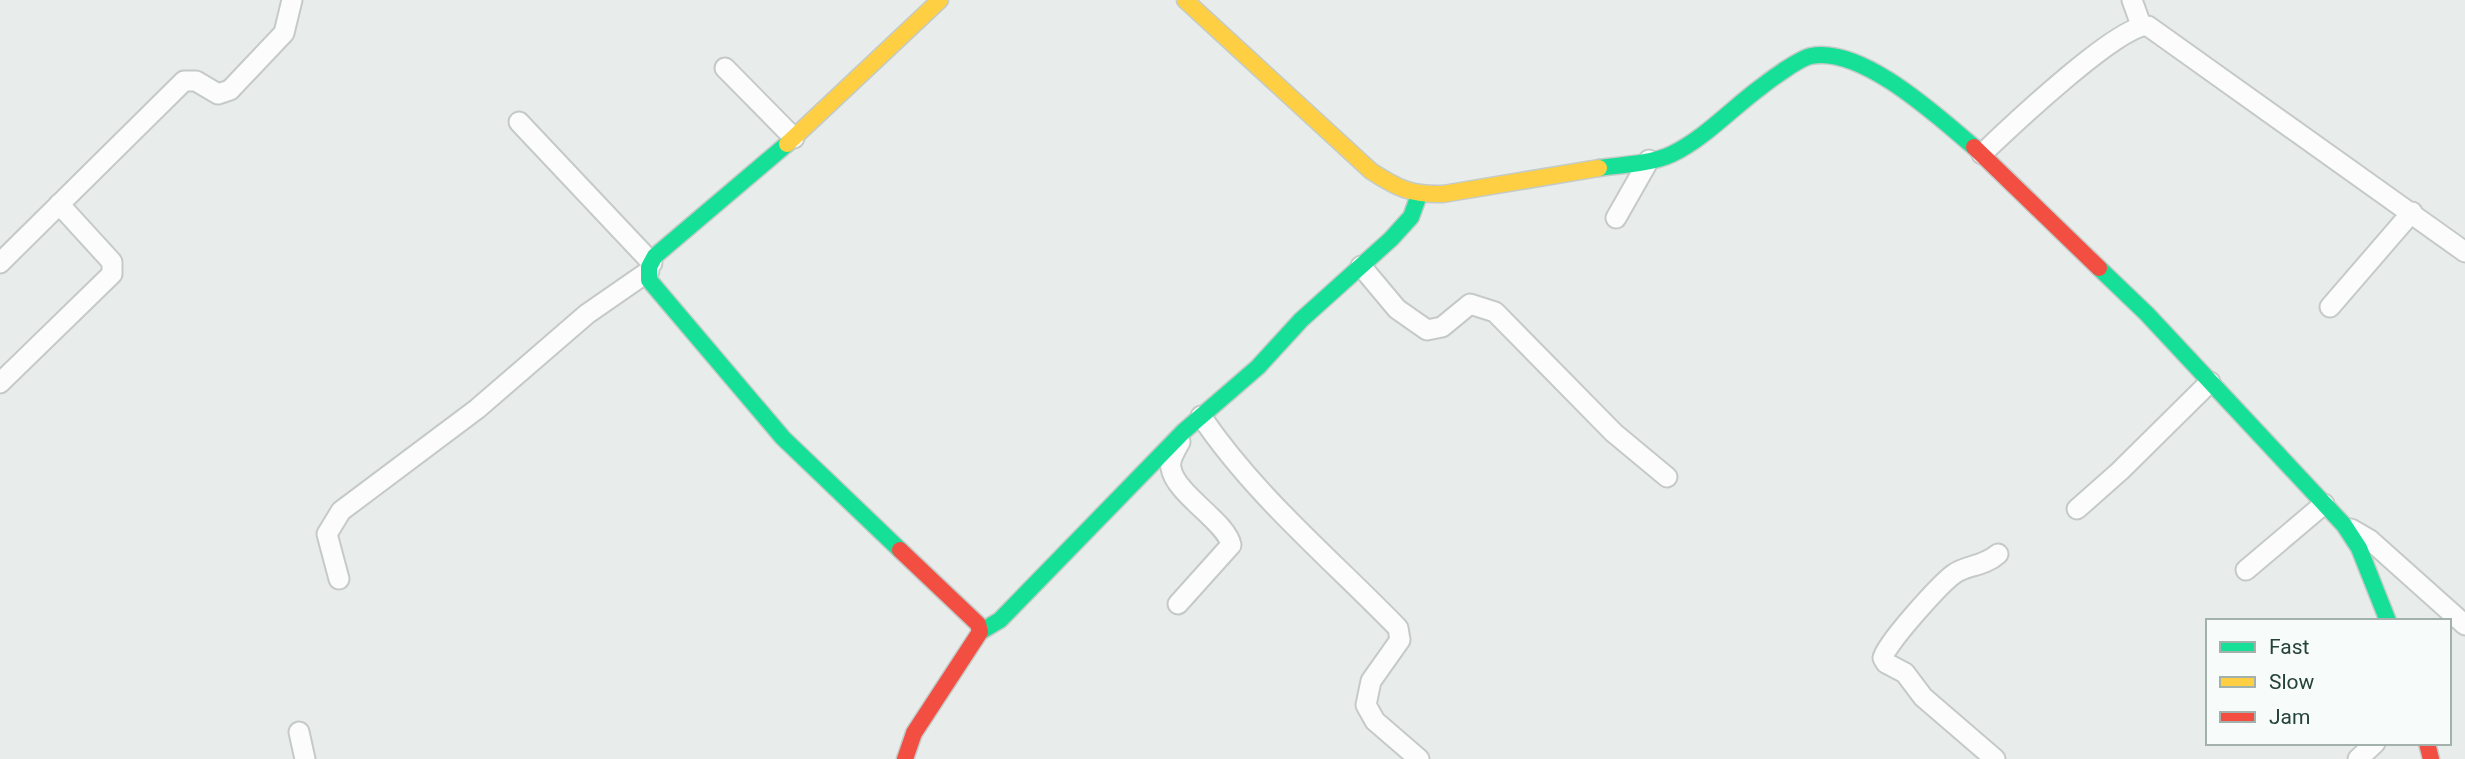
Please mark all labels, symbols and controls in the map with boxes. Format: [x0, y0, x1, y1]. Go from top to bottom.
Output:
legend [2206, 619, 2451, 745]
text: Fast [2269, 635, 2310, 659]
text: Slow [2269, 670, 2315, 694]
text: Jam [2269, 705, 2310, 729]

